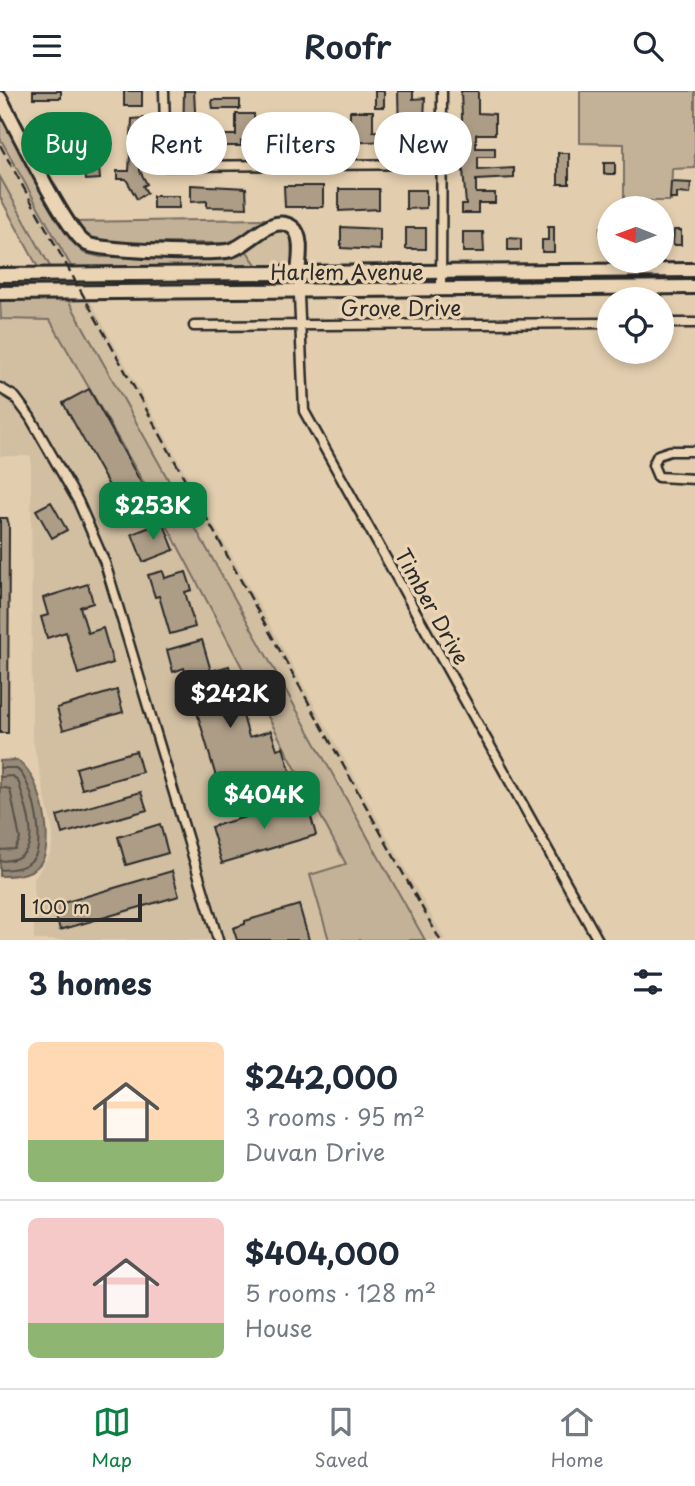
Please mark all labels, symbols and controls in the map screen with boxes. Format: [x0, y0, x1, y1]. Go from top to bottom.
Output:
text: Roofr [304, 22, 391, 70]
icon: menu [28, 27, 66, 65]
icon: search [629, 27, 667, 65]
chip: Buy [21, 112, 112, 175]
chip: Rent [126, 112, 227, 175]
chip: Filters [241, 112, 360, 175]
chip: New [374, 112, 472, 175]
north arrow [597, 196, 674, 273]
map controls [597, 196, 674, 364]
street label: Harlem Avenue [270, 255, 424, 287]
button: locate [597, 287, 674, 364]
street label: Grove Drive [341, 291, 461, 323]
pin: $253K [104, 483, 202, 542]
text: $253K [115, 487, 191, 522]
street label: Timber Drive [388, 542, 478, 670]
pin: $242K [181, 671, 279, 730]
text: $242K [191, 675, 269, 710]
pin: $404K [215, 771, 313, 831]
text: $404K [224, 776, 304, 811]
scale bar [21, 891, 142, 923]
text: 100 m [32, 892, 90, 920]
text: 3 homes [28, 960, 152, 1005]
icon: filters [629, 963, 667, 1001]
text: $242,000 [245, 1054, 398, 1099]
icon: home [84, 1070, 168, 1154]
text: 3 rooms · 95 m² [245, 1099, 425, 1134]
text: Duvan Drive [245, 1134, 385, 1169]
text: $404,000 [245, 1230, 400, 1275]
icon: home [84, 1246, 168, 1330]
text: 5 rooms · 128 m² [245, 1275, 436, 1310]
text: House [245, 1310, 312, 1345]
tab: Map [91, 1403, 132, 1473]
tab: Saved [314, 1403, 368, 1473]
tab: Home [551, 1403, 604, 1473]

